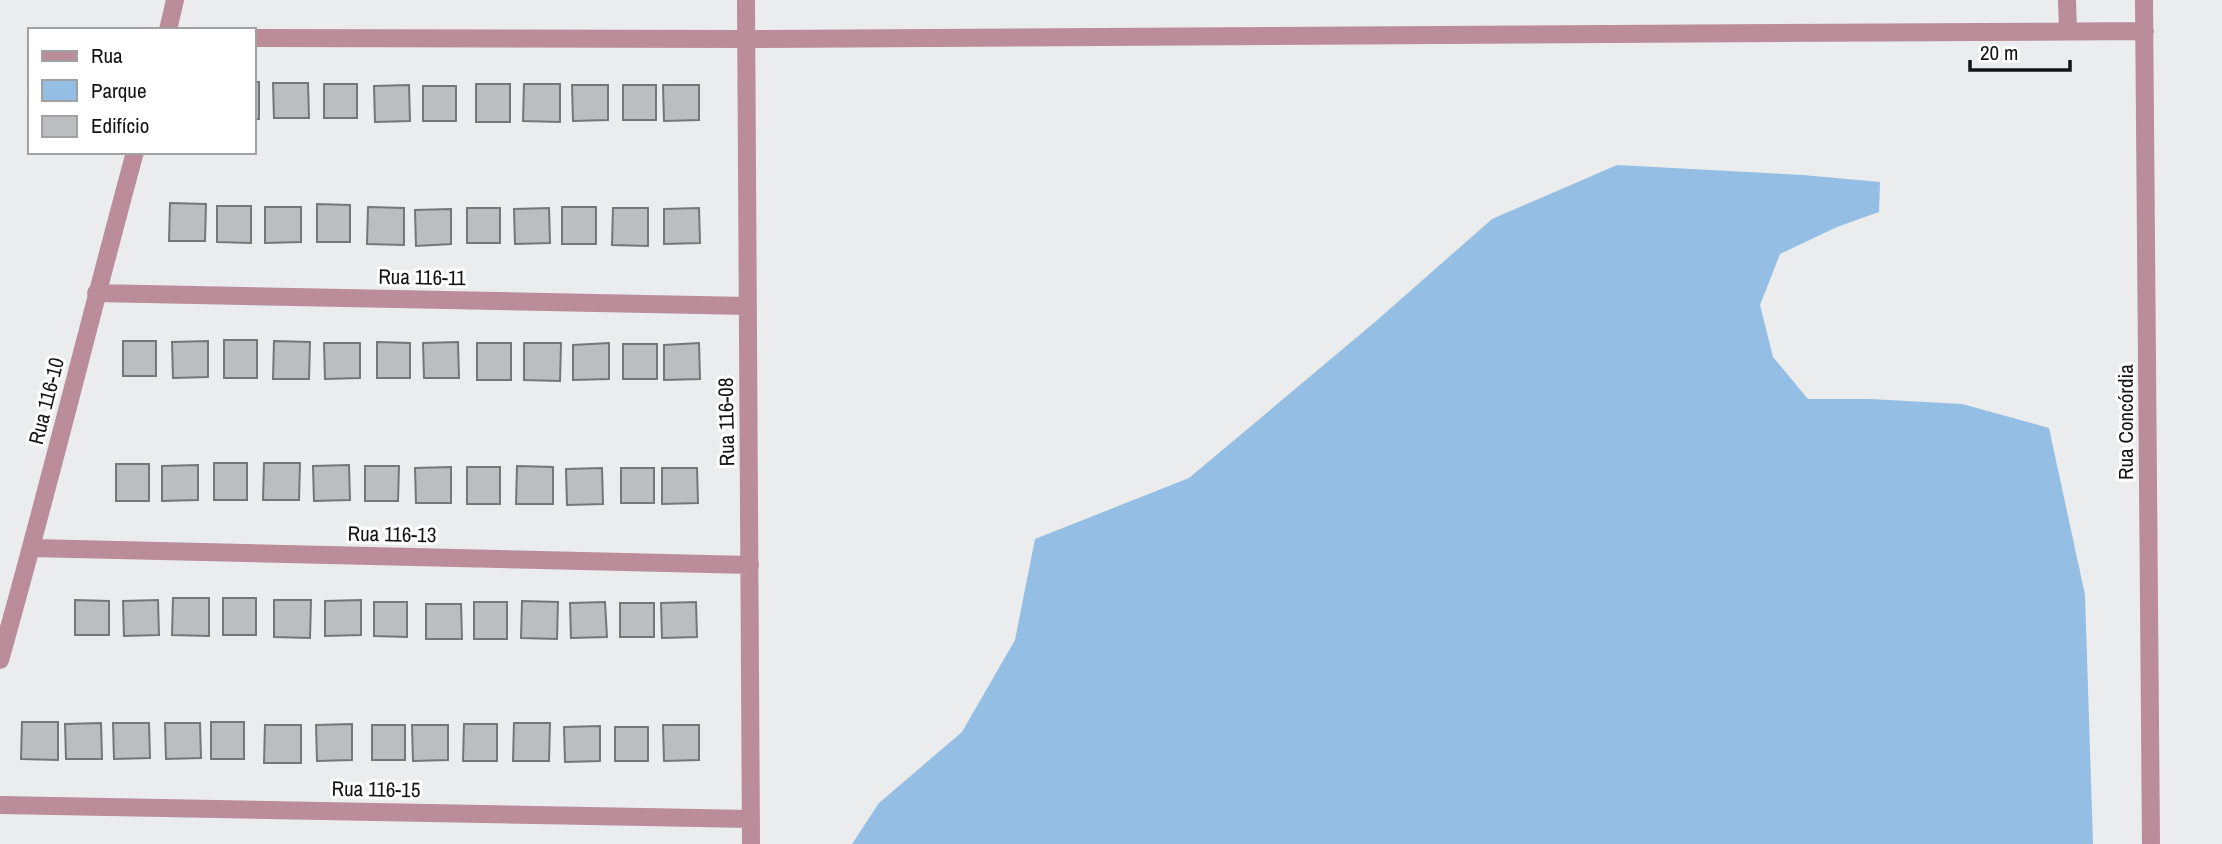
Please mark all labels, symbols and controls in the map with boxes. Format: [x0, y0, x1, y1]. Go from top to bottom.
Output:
legend [28, 28, 256, 154]
scale bar [1970, 28, 2070, 72]
text: 20 m [1980, 38, 2018, 67]
text: Rua [91, 41, 123, 70]
text: Parque [91, 76, 147, 105]
text: Edifício [91, 111, 149, 140]
street label: Rua 116-11 [378, 262, 466, 292]
street label: Rua 116-10 [21, 354, 71, 448]
street label: Rua Concórdia [2111, 364, 2140, 480]
street label: Rua 116-08 [711, 377, 741, 467]
street label: Rua 116-13 [347, 519, 437, 549]
street label: Rua 116-15 [331, 774, 421, 804]

